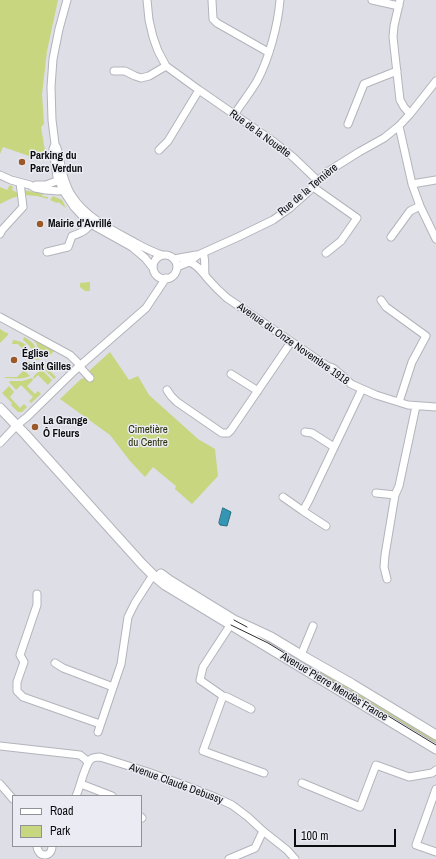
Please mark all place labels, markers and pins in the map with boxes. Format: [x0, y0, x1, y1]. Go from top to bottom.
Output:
place label: Parking du Parc Verdun [30, 149, 82, 175]
marker: Parking du Parc Verdun [17, 157, 27, 167]
place label: Mairie d'Avrillé [48, 217, 111, 231]
marker: Mairie d'Avrillé [35, 219, 45, 229]
place label: Église Saint Gilles [22, 347, 71, 373]
marker: Église Saint Gilles [9, 355, 19, 365]
place label: La Grange Ô Fleurs [43, 414, 88, 440]
marker: La Grange Ô Fleurs [30, 422, 40, 432]

